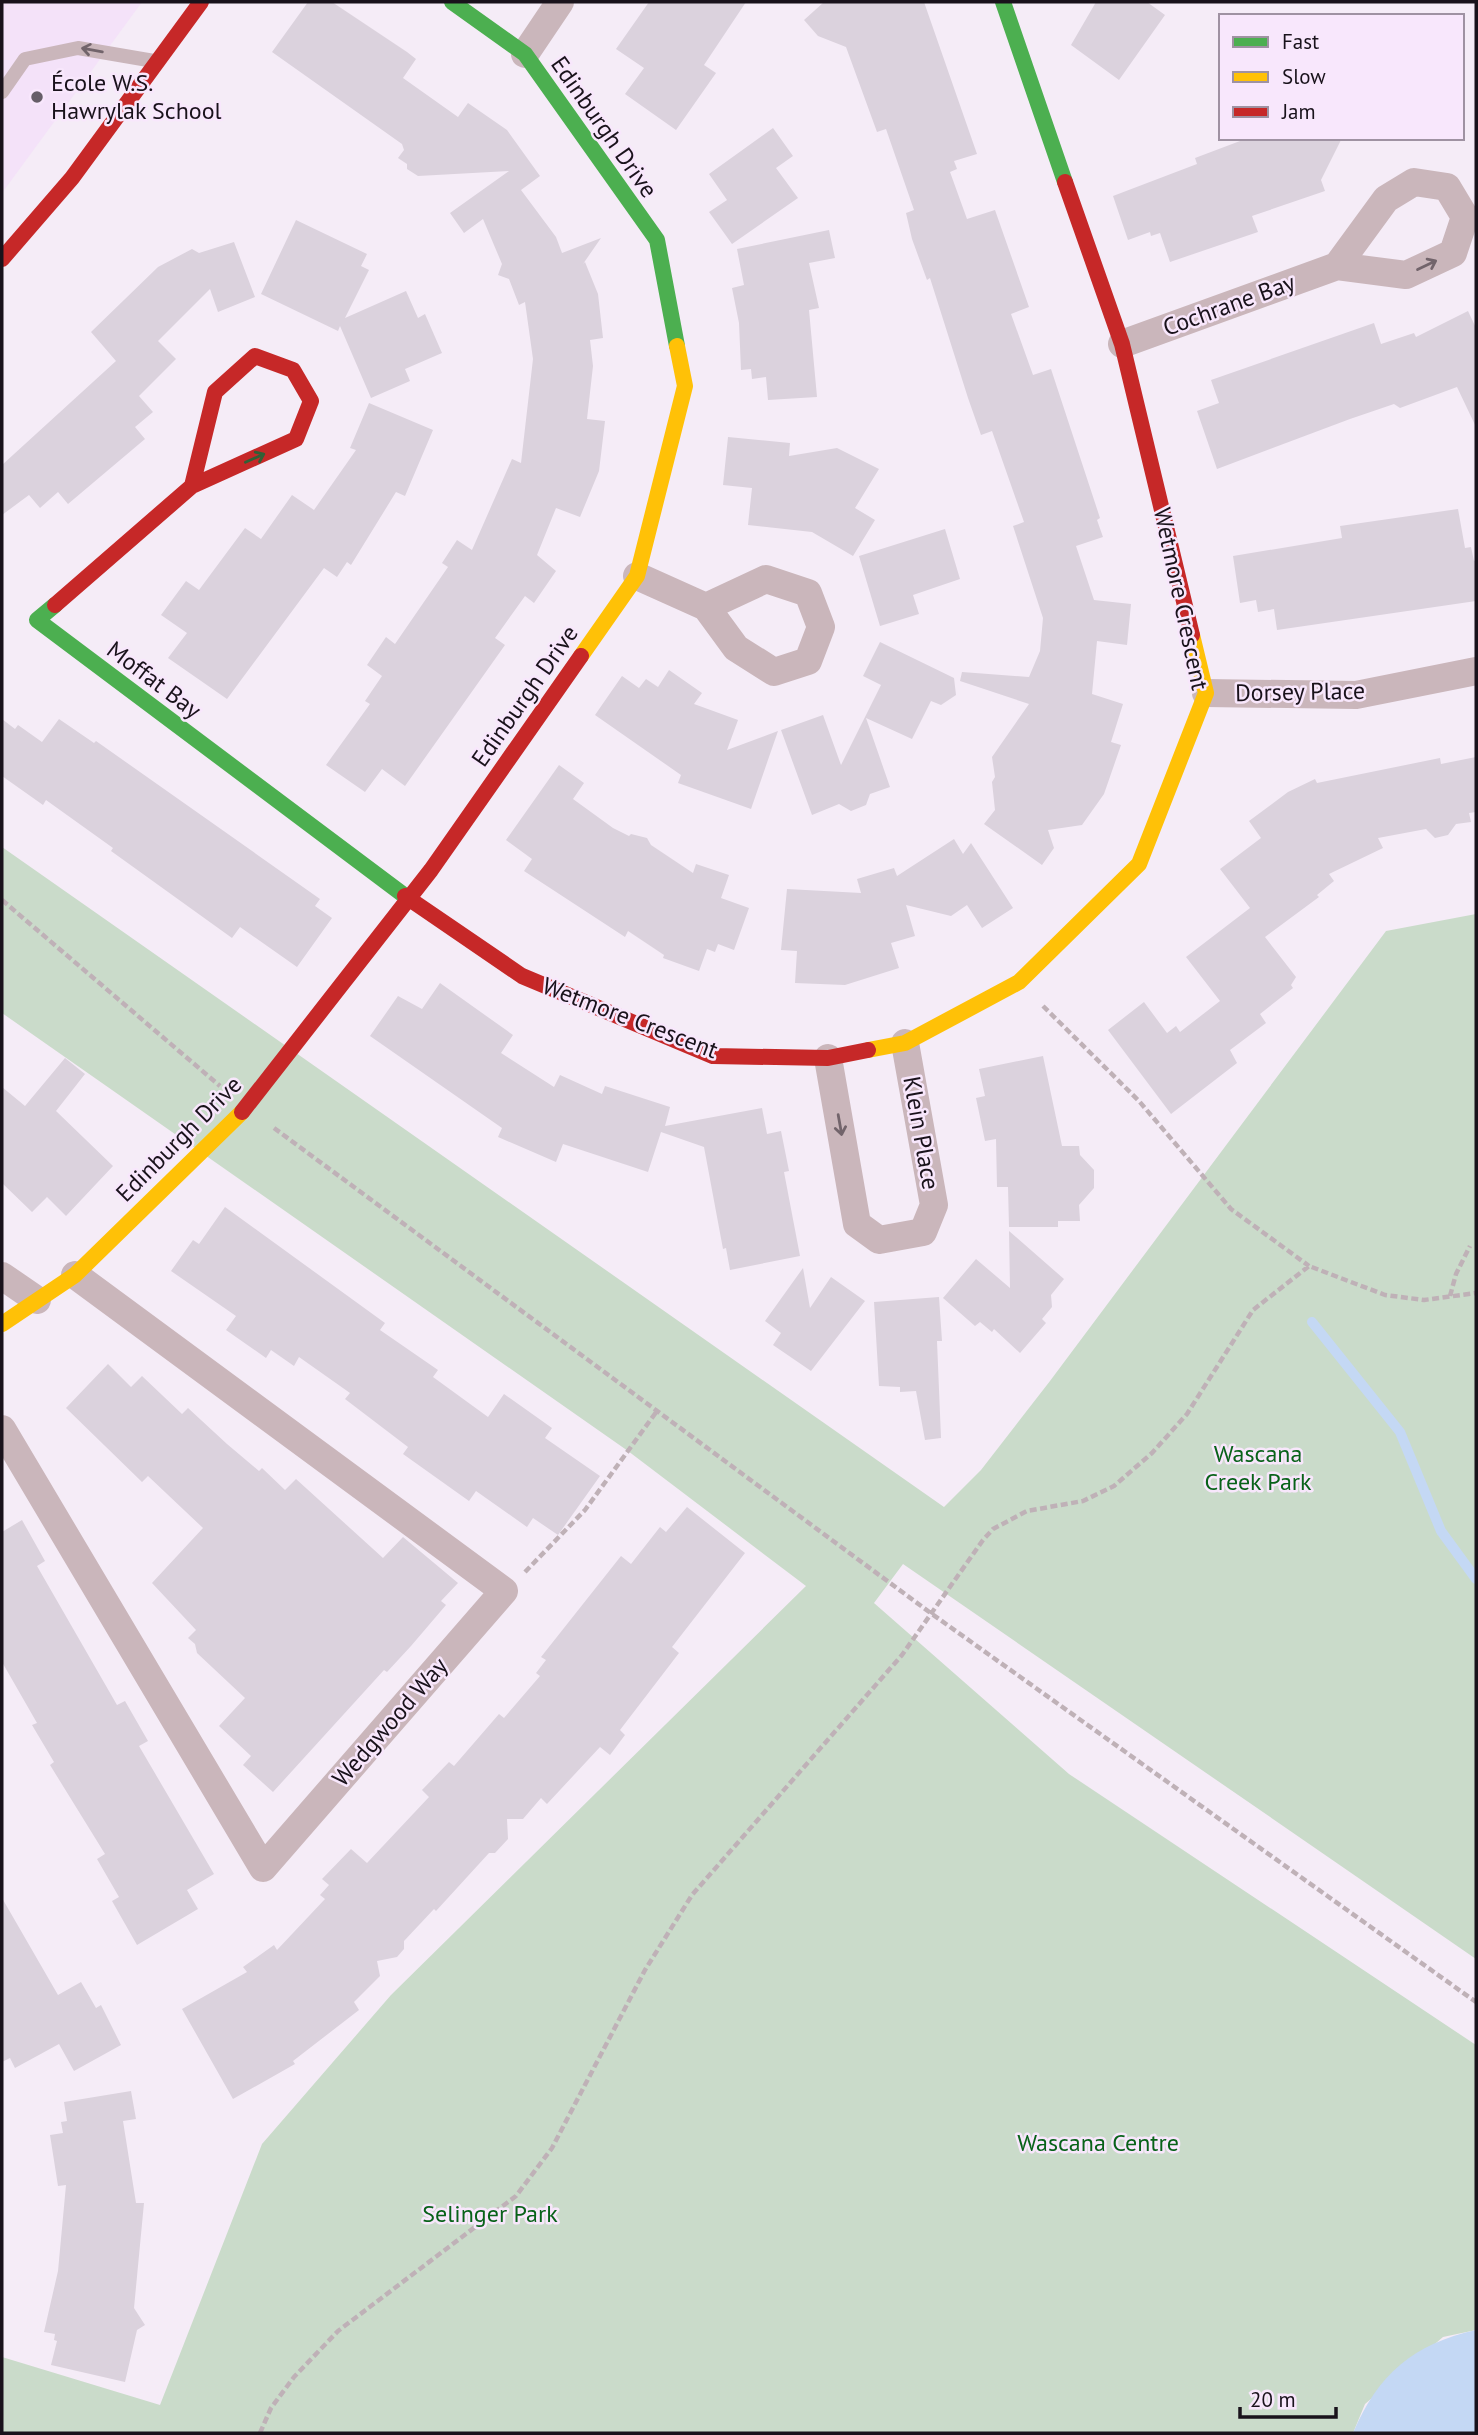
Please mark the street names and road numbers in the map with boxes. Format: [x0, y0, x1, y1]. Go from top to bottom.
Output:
street label: Edinburgh Drive [544, 50, 665, 203]
street label: Cochrane Bay [1158, 266, 1299, 343]
street label: Wetmore Crescent [1147, 505, 1216, 693]
street label: Edinburgh Drive [464, 619, 585, 772]
street label: Moffat Bay [101, 634, 208, 725]
street label: Dorsey Place [1235, 675, 1365, 708]
street label: Wetmore Crescent [538, 970, 722, 1065]
street label: Edinburgh Drive [109, 1069, 248, 1208]
street label: Klein Place [896, 1074, 947, 1192]
street label: Wedgwood Way [325, 1651, 454, 1793]

